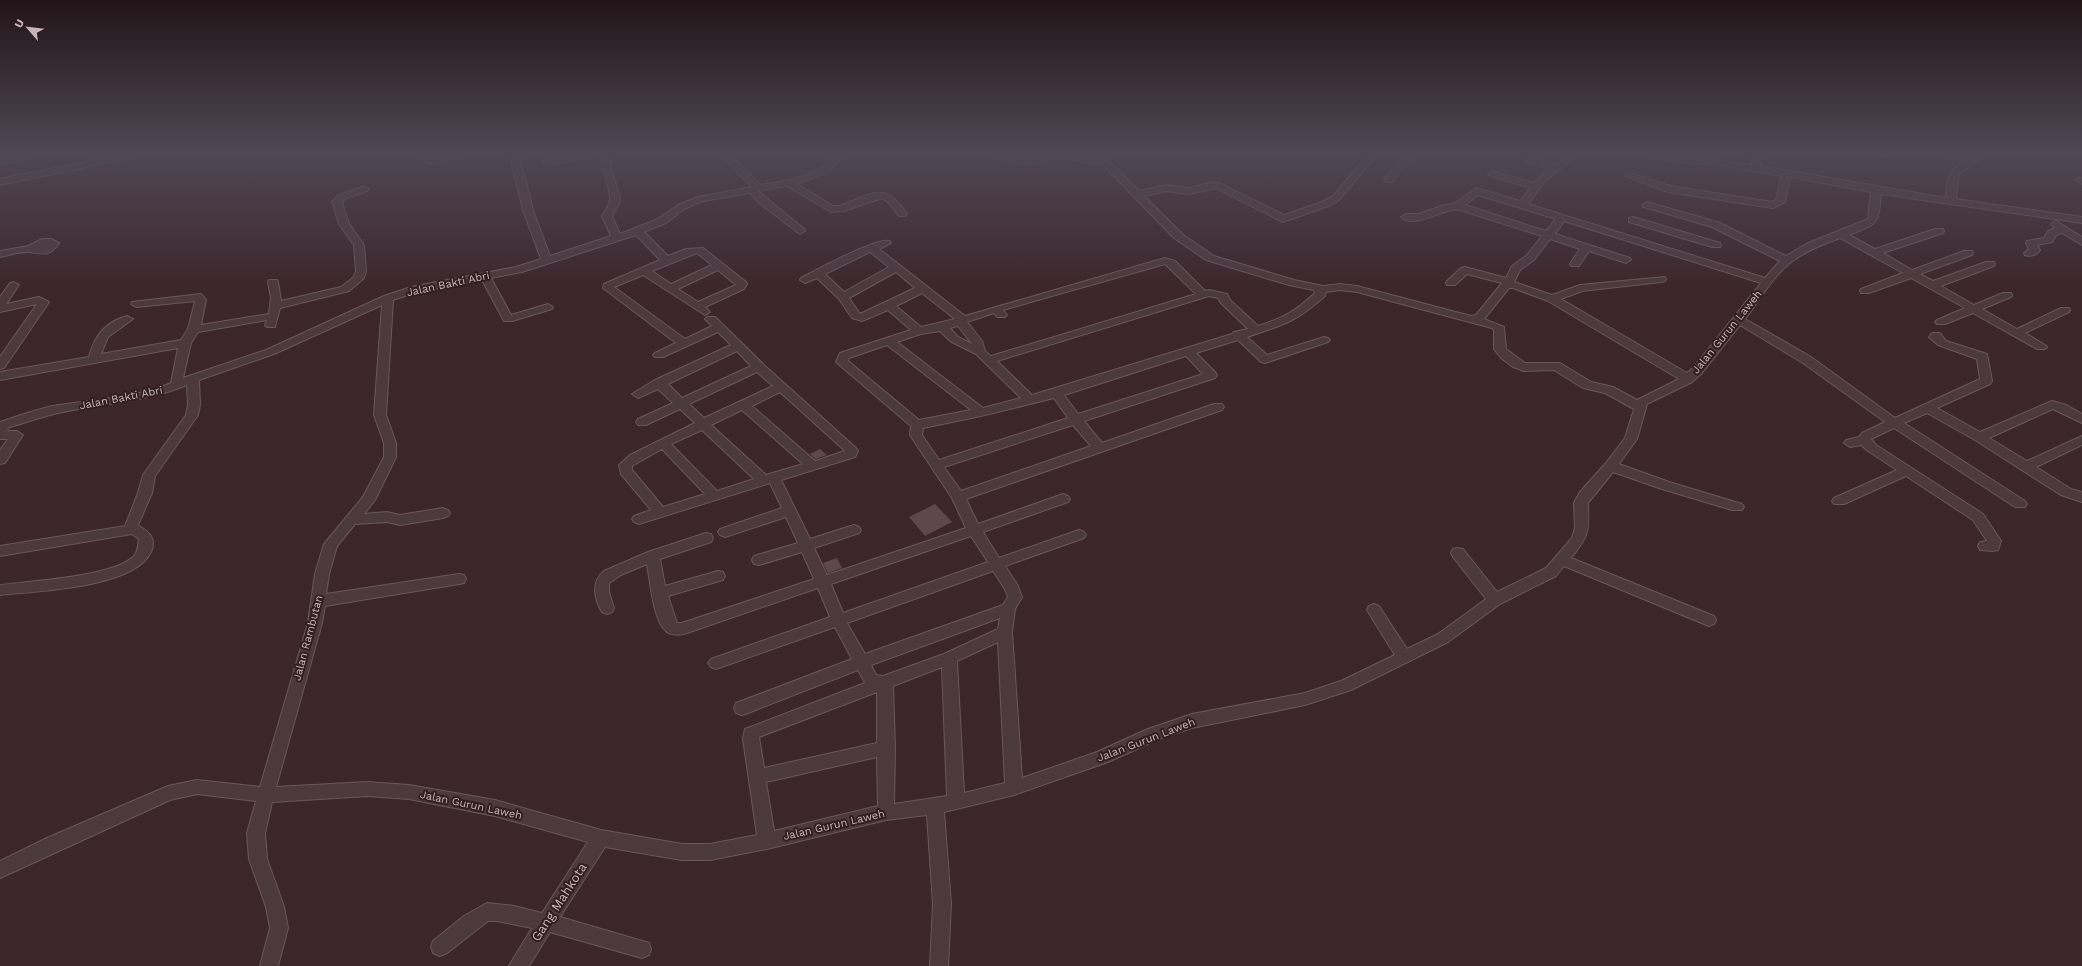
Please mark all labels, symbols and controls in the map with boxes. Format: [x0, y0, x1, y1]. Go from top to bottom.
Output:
north arrow [8, 8, 48, 48]
text: U [12, 17, 27, 30]
street label: Jalan Bakti Abri [405, 269, 491, 299]
street label: Jalan Gurun Laweh [1689, 288, 1765, 376]
street label: Jalan Bakti Abri [78, 384, 164, 412]
street label: Jalan Rambutan [290, 594, 326, 682]
street label: Jalan Gurun Laweh [1095, 715, 1197, 765]
street label: Jalan Gurun Laweh [419, 788, 523, 822]
street label: Jalan Gurun Laweh [782, 807, 886, 843]
street label: Gang Mahkota [528, 860, 590, 944]

